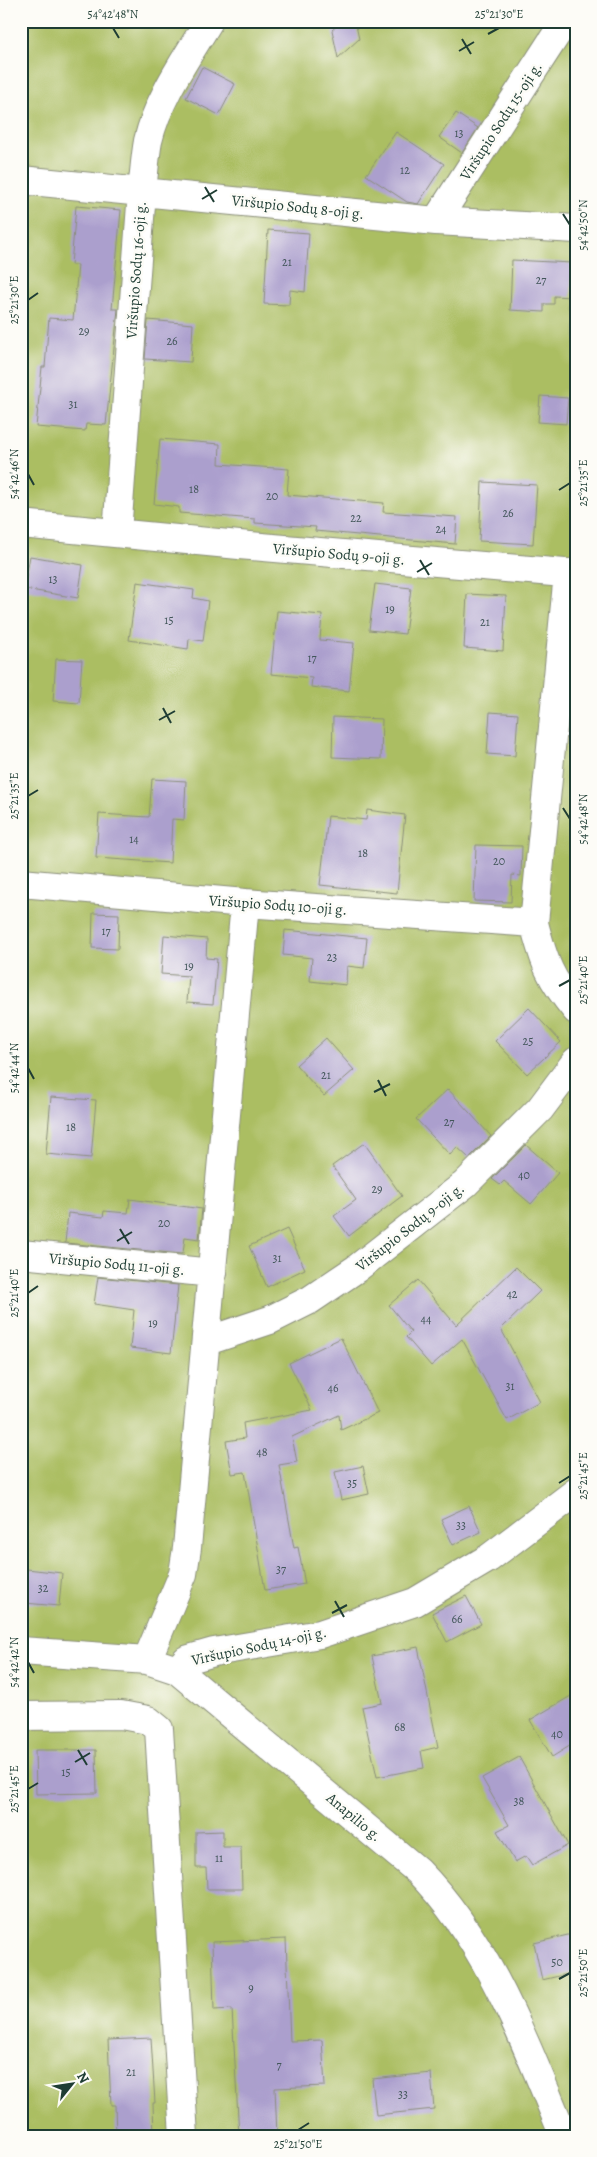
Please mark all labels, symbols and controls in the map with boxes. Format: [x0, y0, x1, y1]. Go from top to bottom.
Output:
text: 54°42'48"N [88, 6, 139, 22]
text: 25°21'30"E [475, 6, 523, 22]
street label: Viršupio Sodų 15-oji g. [455, 58, 547, 185]
house number: 13 [454, 125, 464, 141]
house number: 12 [400, 162, 410, 178]
street label: Viršupio Sodų 8-oji g. [230, 190, 365, 224]
text: 54°42'50"N [575, 199, 591, 251]
street label: Viršupio Sodų 16-oji g. [121, 201, 151, 340]
house number: 21 [282, 254, 292, 270]
house number: 27 [536, 272, 547, 288]
text: 25°21'30"E [6, 276, 22, 324]
house number: 29 [78, 323, 90, 339]
house number: 26 [166, 333, 178, 349]
house number: 31 [68, 396, 78, 412]
text: 54°42'46"N [6, 448, 22, 499]
text: 25°21'35"E [575, 459, 591, 507]
house number: 18 [189, 481, 199, 497]
house number: 20 [266, 488, 278, 504]
house number: 26 [502, 505, 514, 521]
house number: 22 [350, 510, 362, 526]
house number: 24 [435, 521, 447, 537]
street label: Viršupio Sodų 9-oji g. [271, 538, 406, 570]
house number: 13 [48, 571, 58, 587]
house number: 19 [385, 601, 395, 617]
house number: 15 [164, 612, 174, 628]
house number: 21 [480, 614, 490, 630]
house number: 17 [307, 650, 318, 666]
text: 25°21'35"E [6, 772, 22, 820]
text: 54°42'48"N [575, 793, 591, 844]
house number: 14 [129, 831, 139, 847]
house number: 18 [358, 845, 368, 861]
house number: 20 [493, 853, 505, 869]
street label: Viršupio Sodų 10-oji g. [207, 890, 348, 920]
house number: 17 [101, 923, 112, 939]
house number: 23 [327, 949, 337, 965]
text: 25°21'40"E [575, 956, 591, 1004]
house number: 19 [184, 958, 194, 974]
house number: 25 [523, 1033, 533, 1049]
text: 54°42'44"N [6, 1042, 22, 1093]
house number: 21 [321, 1067, 331, 1083]
house number: 27 [444, 1114, 455, 1130]
house number: 18 [66, 1119, 76, 1135]
house number: 40 [518, 1167, 530, 1183]
street label: Viršupio Sodų 9-oji g. [351, 1178, 468, 1276]
house number: 29 [371, 1181, 383, 1197]
house number: 20 [158, 1215, 170, 1231]
street label: Viršupio Sodų 11-oji g. [47, 1248, 186, 1280]
house number: 31 [272, 1250, 282, 1266]
text: 25°21'40"E [6, 1269, 22, 1317]
house number: 42 [506, 1286, 518, 1302]
house number: 44 [421, 1311, 432, 1327]
house number: 19 [148, 1315, 158, 1331]
house number: 31 [505, 1378, 515, 1394]
house number: 46 [328, 1380, 339, 1396]
house number: 48 [256, 1444, 268, 1460]
text: 25°21'45"E [575, 1452, 591, 1500]
house number: 35 [347, 1475, 357, 1491]
house number: 33 [456, 1517, 466, 1533]
house number: 37 [276, 1561, 287, 1577]
house number: 32 [38, 1580, 49, 1596]
house number: 66 [451, 1611, 463, 1627]
street label: Viršupio Sodų 14-oji g. [189, 1622, 328, 1670]
text: 54°42'42"N [6, 1636, 22, 1687]
house number: 68 [394, 1719, 406, 1735]
house number: 40 [551, 1726, 563, 1742]
house number: 15 [61, 1764, 71, 1780]
text: 25°21'45"E [6, 1765, 22, 1813]
street label: Anapilio g. [321, 1787, 386, 1846]
house number: 38 [514, 1793, 525, 1809]
house number: 11 [215, 1850, 223, 1866]
text: 25°21'50"E [575, 1949, 591, 1997]
house number: 50 [551, 1954, 563, 1970]
house number: 9 [248, 1980, 254, 1996]
house number: 7 [276, 2057, 282, 2073]
north arrow [48, 2060, 98, 2110]
house number: 21 [126, 2064, 136, 2080]
text: N [72, 2069, 94, 2087]
house number: 33 [398, 2086, 408, 2102]
text: 25°21'50"E [274, 2136, 322, 2152]

